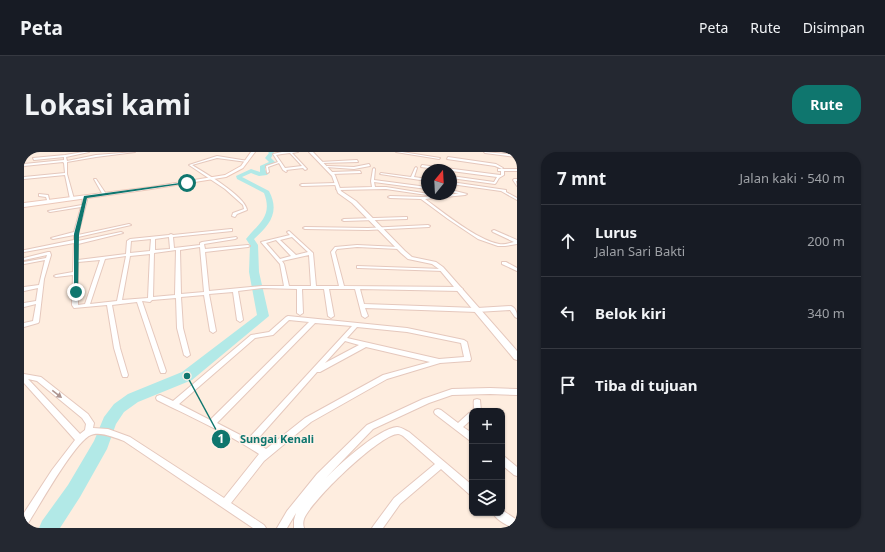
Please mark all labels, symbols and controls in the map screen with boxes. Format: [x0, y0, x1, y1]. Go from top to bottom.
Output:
text: Peta [20, 15, 63, 41]
text: Peta [699, 18, 728, 37]
text: Rute [750, 18, 781, 37]
text: Disimpan [803, 18, 865, 37]
text: Lokasi kami [24, 85, 191, 123]
button: Rute [792, 85, 861, 124]
north arrow [421, 164, 457, 200]
text: 7 mnt [557, 167, 606, 190]
text: Jalan kaki · 540 m [739, 169, 845, 187]
route start [178, 174, 196, 192]
text: Lurus [595, 222, 637, 242]
icon: ahead [557, 230, 579, 252]
text: 200 m [807, 232, 845, 250]
text: Jalan Sari Bakti [595, 242, 685, 260]
route end [67, 283, 85, 301]
icon: left [557, 302, 579, 324]
text: Belok kiri [595, 303, 666, 323]
text: 340 m [807, 304, 845, 322]
icon: arrive [557, 374, 579, 396]
text: Tiba di tujuan [595, 375, 698, 395]
one-way arrow [52, 390, 63, 398]
map controls [469, 408, 505, 516]
button: + [469, 408, 505, 444]
callout: Sungai Kenali [211, 427, 322, 450]
text: 1 [218, 430, 224, 447]
text: Sungai Kenali [240, 431, 314, 446]
button: − [469, 444, 505, 480]
button: layers [469, 480, 505, 516]

